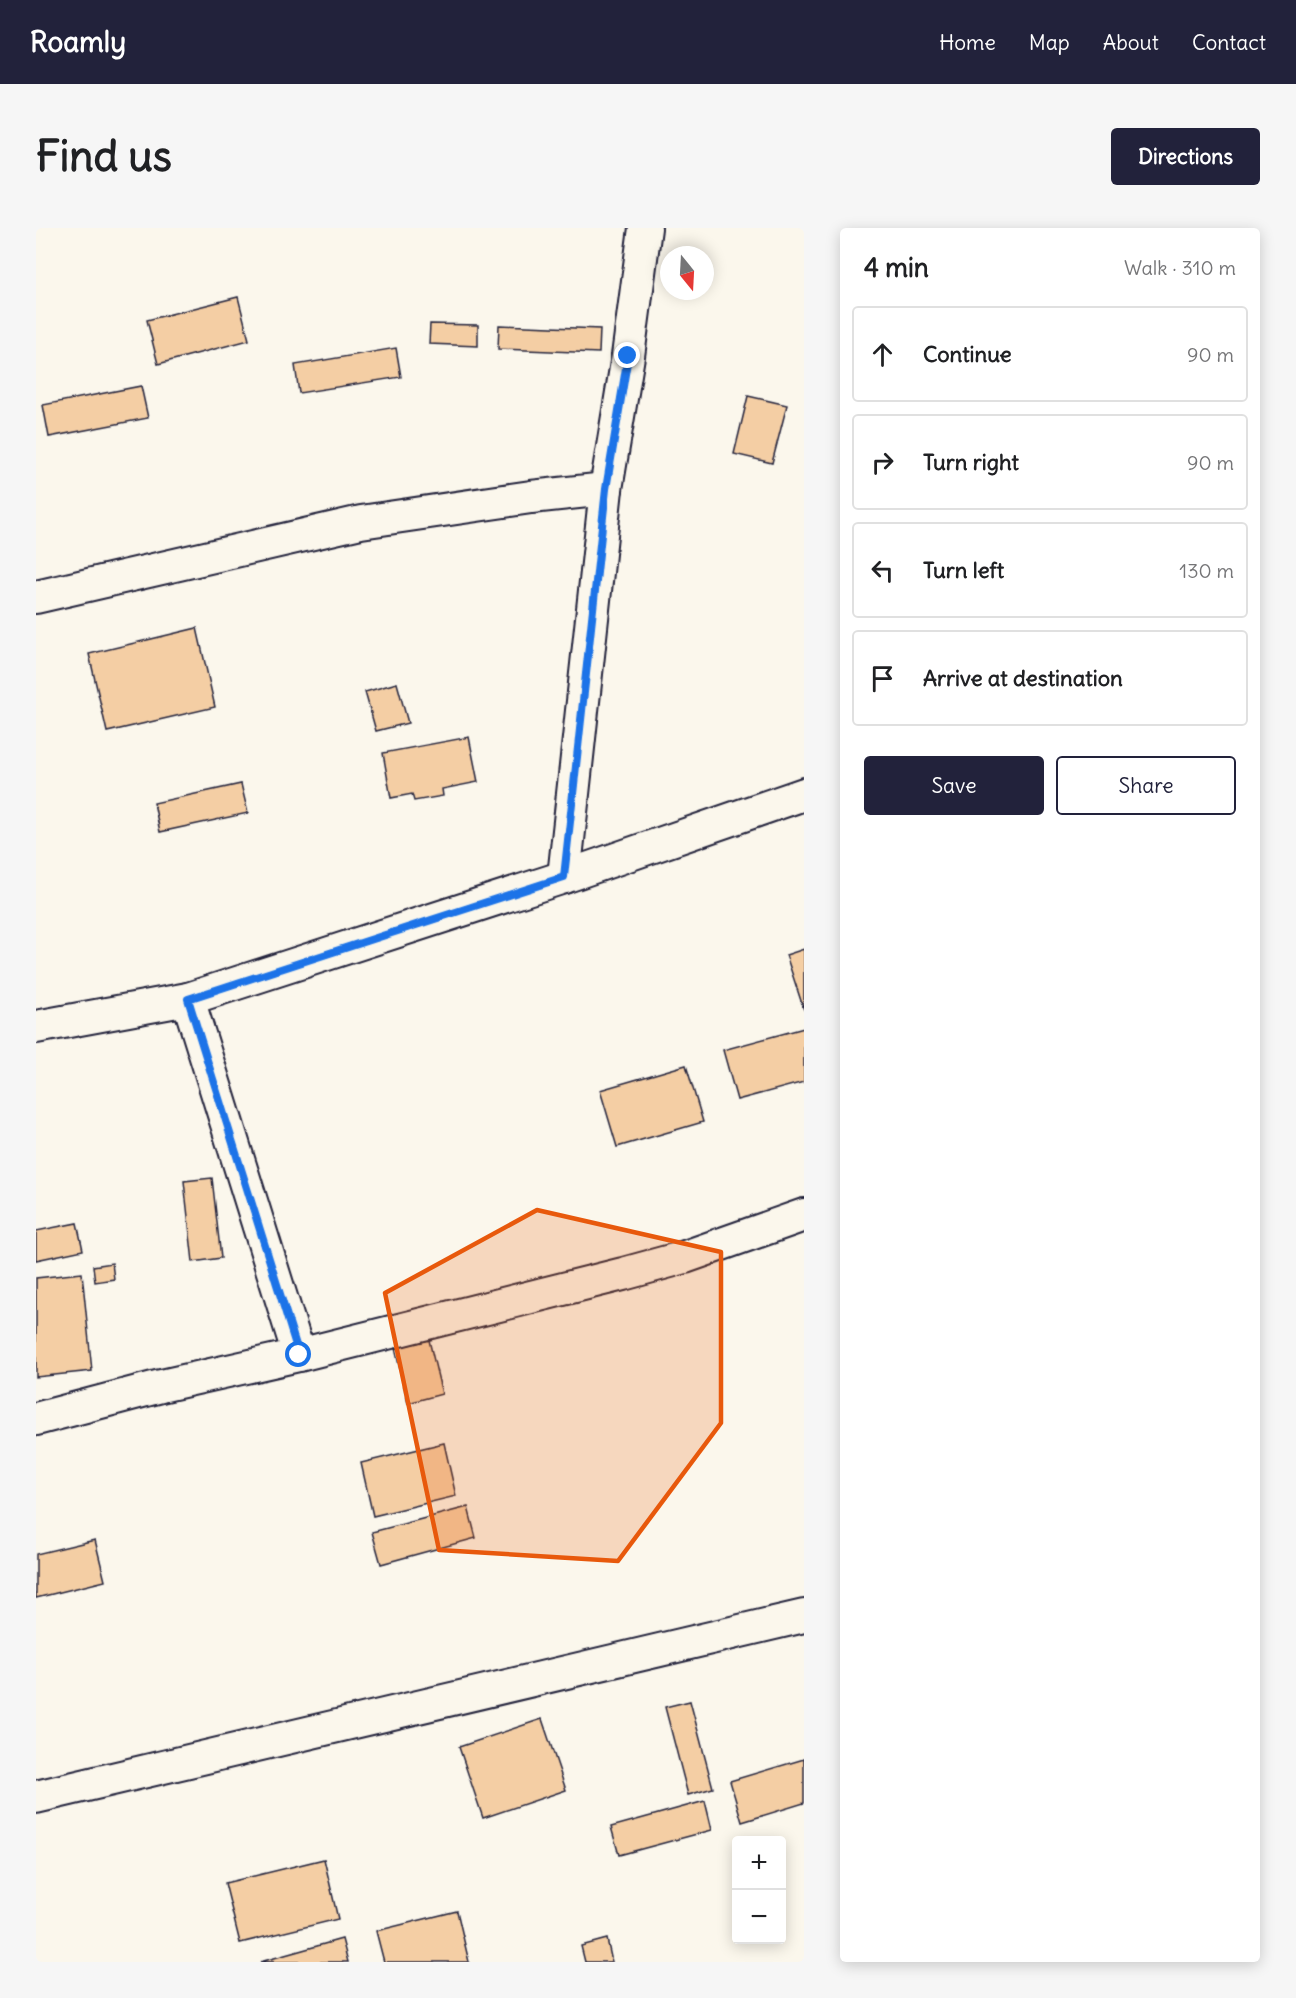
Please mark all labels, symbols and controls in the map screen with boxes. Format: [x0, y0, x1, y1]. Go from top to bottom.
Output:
text: Roamly [30, 24, 126, 60]
text: Home [939, 29, 996, 56]
text: Map [1029, 29, 1070, 56]
text: About [1103, 29, 1159, 56]
text: Contact [1192, 29, 1266, 56]
button: Directions [1111, 128, 1260, 185]
text: Find us [36, 130, 172, 182]
north arrow [660, 246, 714, 300]
text: 4 min [864, 251, 929, 284]
text: Walk · 310 m [1124, 255, 1236, 280]
icon: ahead [866, 338, 899, 371]
text: Continue [923, 340, 1012, 368]
route end [614, 342, 640, 368]
text: 90 m [1187, 342, 1234, 367]
icon: right [866, 446, 899, 479]
text: Turn right [923, 448, 1019, 476]
text: 90 m [1187, 450, 1234, 475]
icon: left [866, 554, 899, 587]
text: Turn left [923, 556, 1004, 584]
text: 130 m [1179, 558, 1234, 583]
icon: arrive [866, 662, 899, 695]
text: Arrive at destination [923, 664, 1123, 692]
button: Save [864, 756, 1044, 815]
button: Share [1056, 756, 1236, 815]
route start [285, 1341, 311, 1367]
map controls [732, 1836, 786, 1944]
button: + [732, 1836, 786, 1890]
button: − [732, 1890, 786, 1944]

